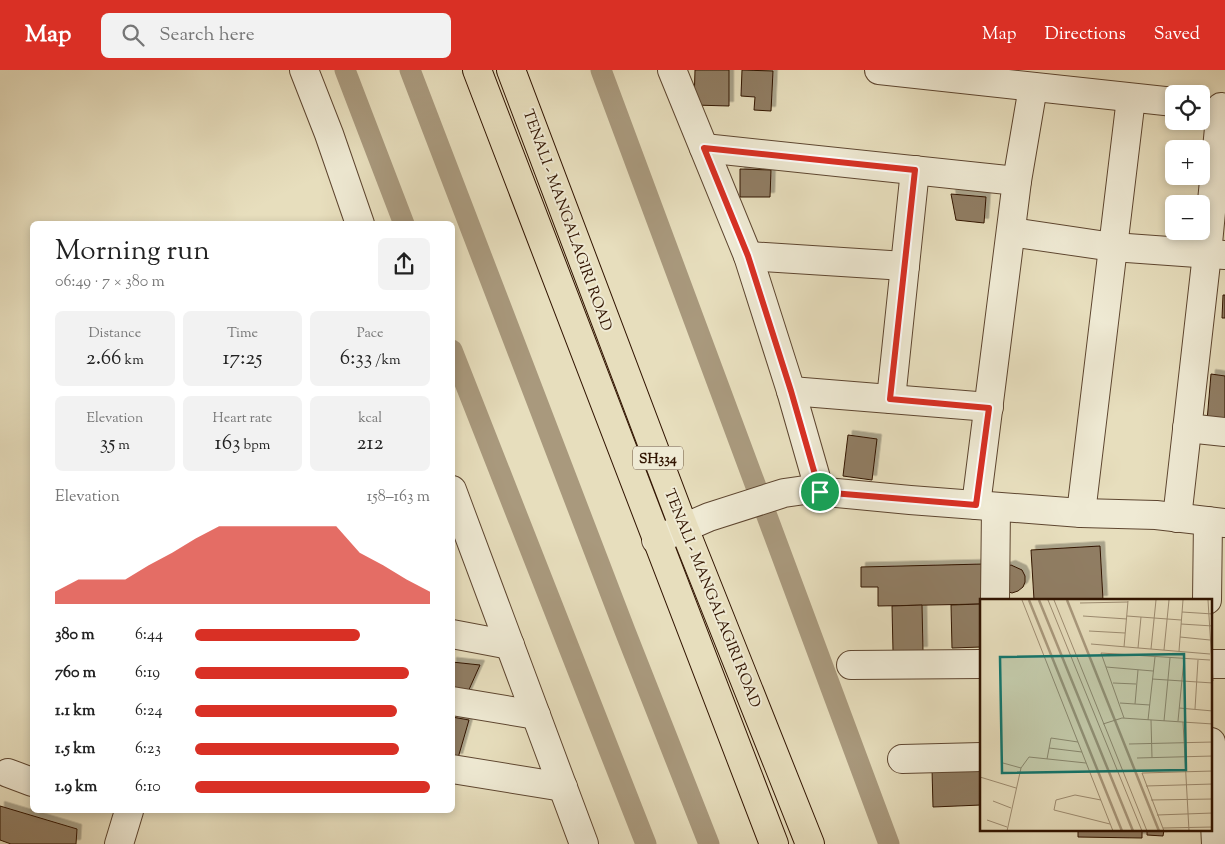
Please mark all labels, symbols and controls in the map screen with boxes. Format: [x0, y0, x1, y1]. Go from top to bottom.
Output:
search box [101, 13, 451, 58]
text: Map [25, 18, 71, 52]
icon: search [119, 21, 147, 49]
text: Search here [159, 22, 255, 49]
text: Map [982, 22, 1017, 48]
text: Directions [1045, 22, 1126, 48]
text: Saved [1154, 22, 1200, 48]
map controls [1165, 85, 1210, 240]
button: locate [1165, 85, 1210, 130]
street label: TENALI - MANGALAGIRI ROAD [517, 107, 617, 334]
button: + [1165, 140, 1210, 185]
button: − [1165, 195, 1210, 240]
text: Morning run [55, 232, 210, 272]
button: share [378, 238, 430, 290]
text: 06:49 · 7 × 380 m [55, 271, 165, 294]
text: Distance [88, 324, 141, 344]
text: Time [227, 324, 258, 344]
text: Pace [357, 324, 384, 344]
text: 2.66 [86, 344, 122, 374]
text: 17:25 [222, 344, 263, 374]
text: 6:33 [340, 344, 372, 374]
text: km [122, 351, 144, 371]
text: /km [372, 351, 401, 371]
text: Elevation [86, 409, 143, 429]
text: Heart rate [213, 409, 272, 429]
text: kcal [358, 409, 382, 429]
text: 35 [100, 429, 115, 459]
text: 163 [215, 429, 241, 459]
text: 212 [357, 429, 384, 459]
text: m [115, 436, 130, 456]
text: bpm [241, 436, 270, 456]
road number: SH334 [633, 446, 683, 469]
pin [799, 471, 841, 513]
icon: arrive [806, 478, 834, 506]
text: Elevation [55, 486, 120, 509]
text: 158–163 m [367, 486, 430, 509]
street label: TENALI - MANGALAGIRI ROAD [658, 486, 765, 711]
inset map [980, 599, 1212, 832]
text: 380 m [55, 624, 95, 647]
text: 6:44 [135, 624, 163, 647]
text: 760 m [55, 662, 96, 685]
text: 6:19 [135, 662, 160, 685]
text: 1.1 km [55, 700, 95, 723]
text: 6:24 [135, 700, 163, 723]
text: 1.5 km [55, 738, 95, 761]
text: 6:23 [135, 738, 161, 761]
text: 1.9 km [55, 776, 97, 799]
text: 6:10 [135, 776, 161, 799]

